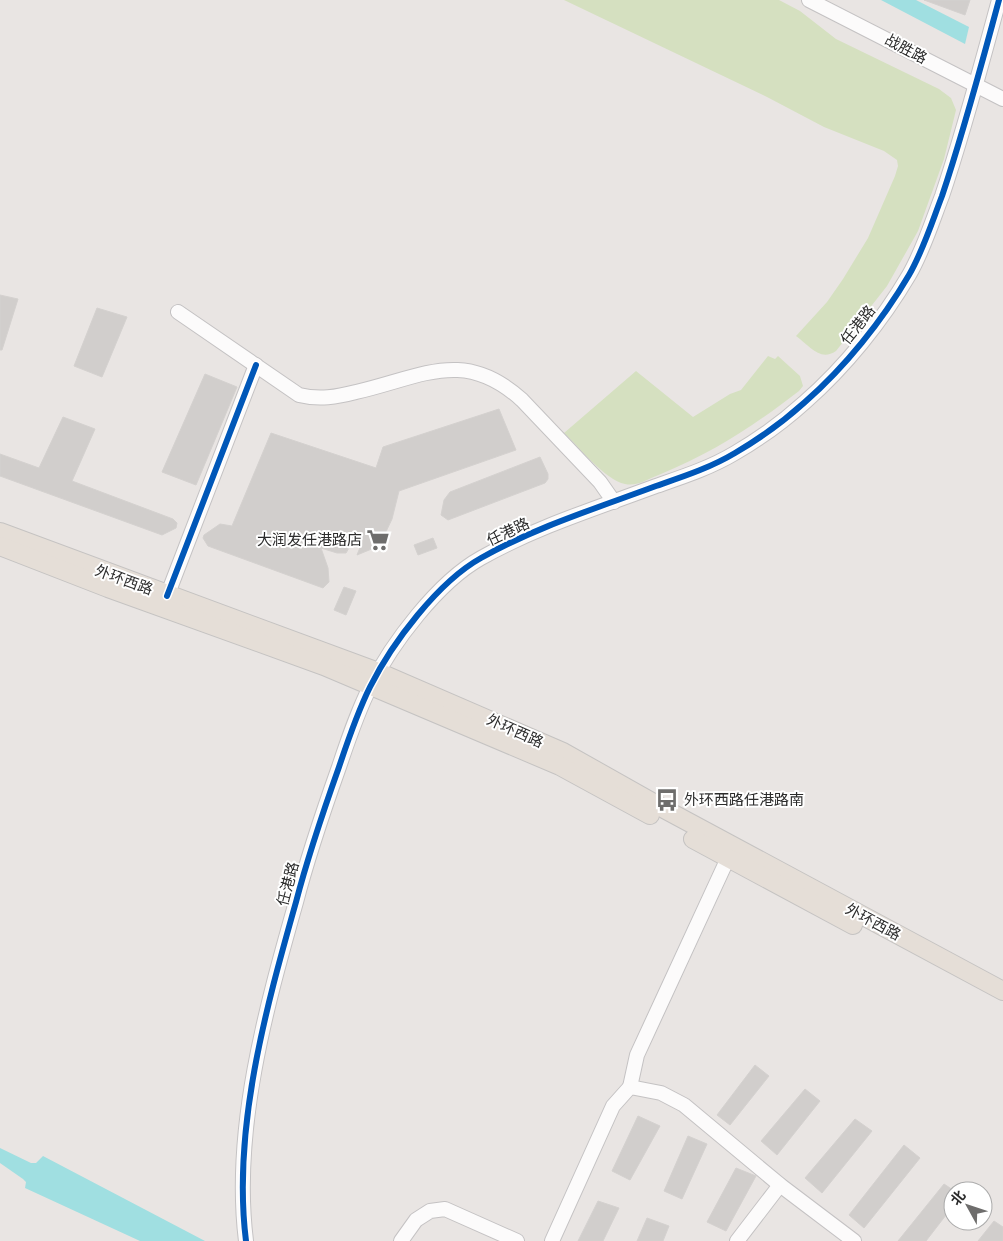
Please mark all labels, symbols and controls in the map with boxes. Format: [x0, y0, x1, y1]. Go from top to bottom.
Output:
street label: 战胜路 [881, 31, 930, 69]
street label: 任港路 [838, 302, 881, 349]
street label: 任港路 [484, 515, 533, 551]
supermarket icon: 大润发任港路店 [365, 527, 391, 553]
place label: 大润发任港路店 [257, 532, 362, 551]
street label: 外环西路 [92, 562, 155, 601]
street label: 外环西路 [483, 711, 546, 753]
bus stop icon: 外环西路任港路南 [654, 787, 680, 813]
place label: 外环西路任港路南 [684, 792, 804, 811]
street label: 任港路 [274, 860, 304, 909]
street label: 外环西路 [841, 901, 903, 946]
north arrow [943, 1181, 993, 1231]
text: 北 [948, 1188, 970, 1209]

